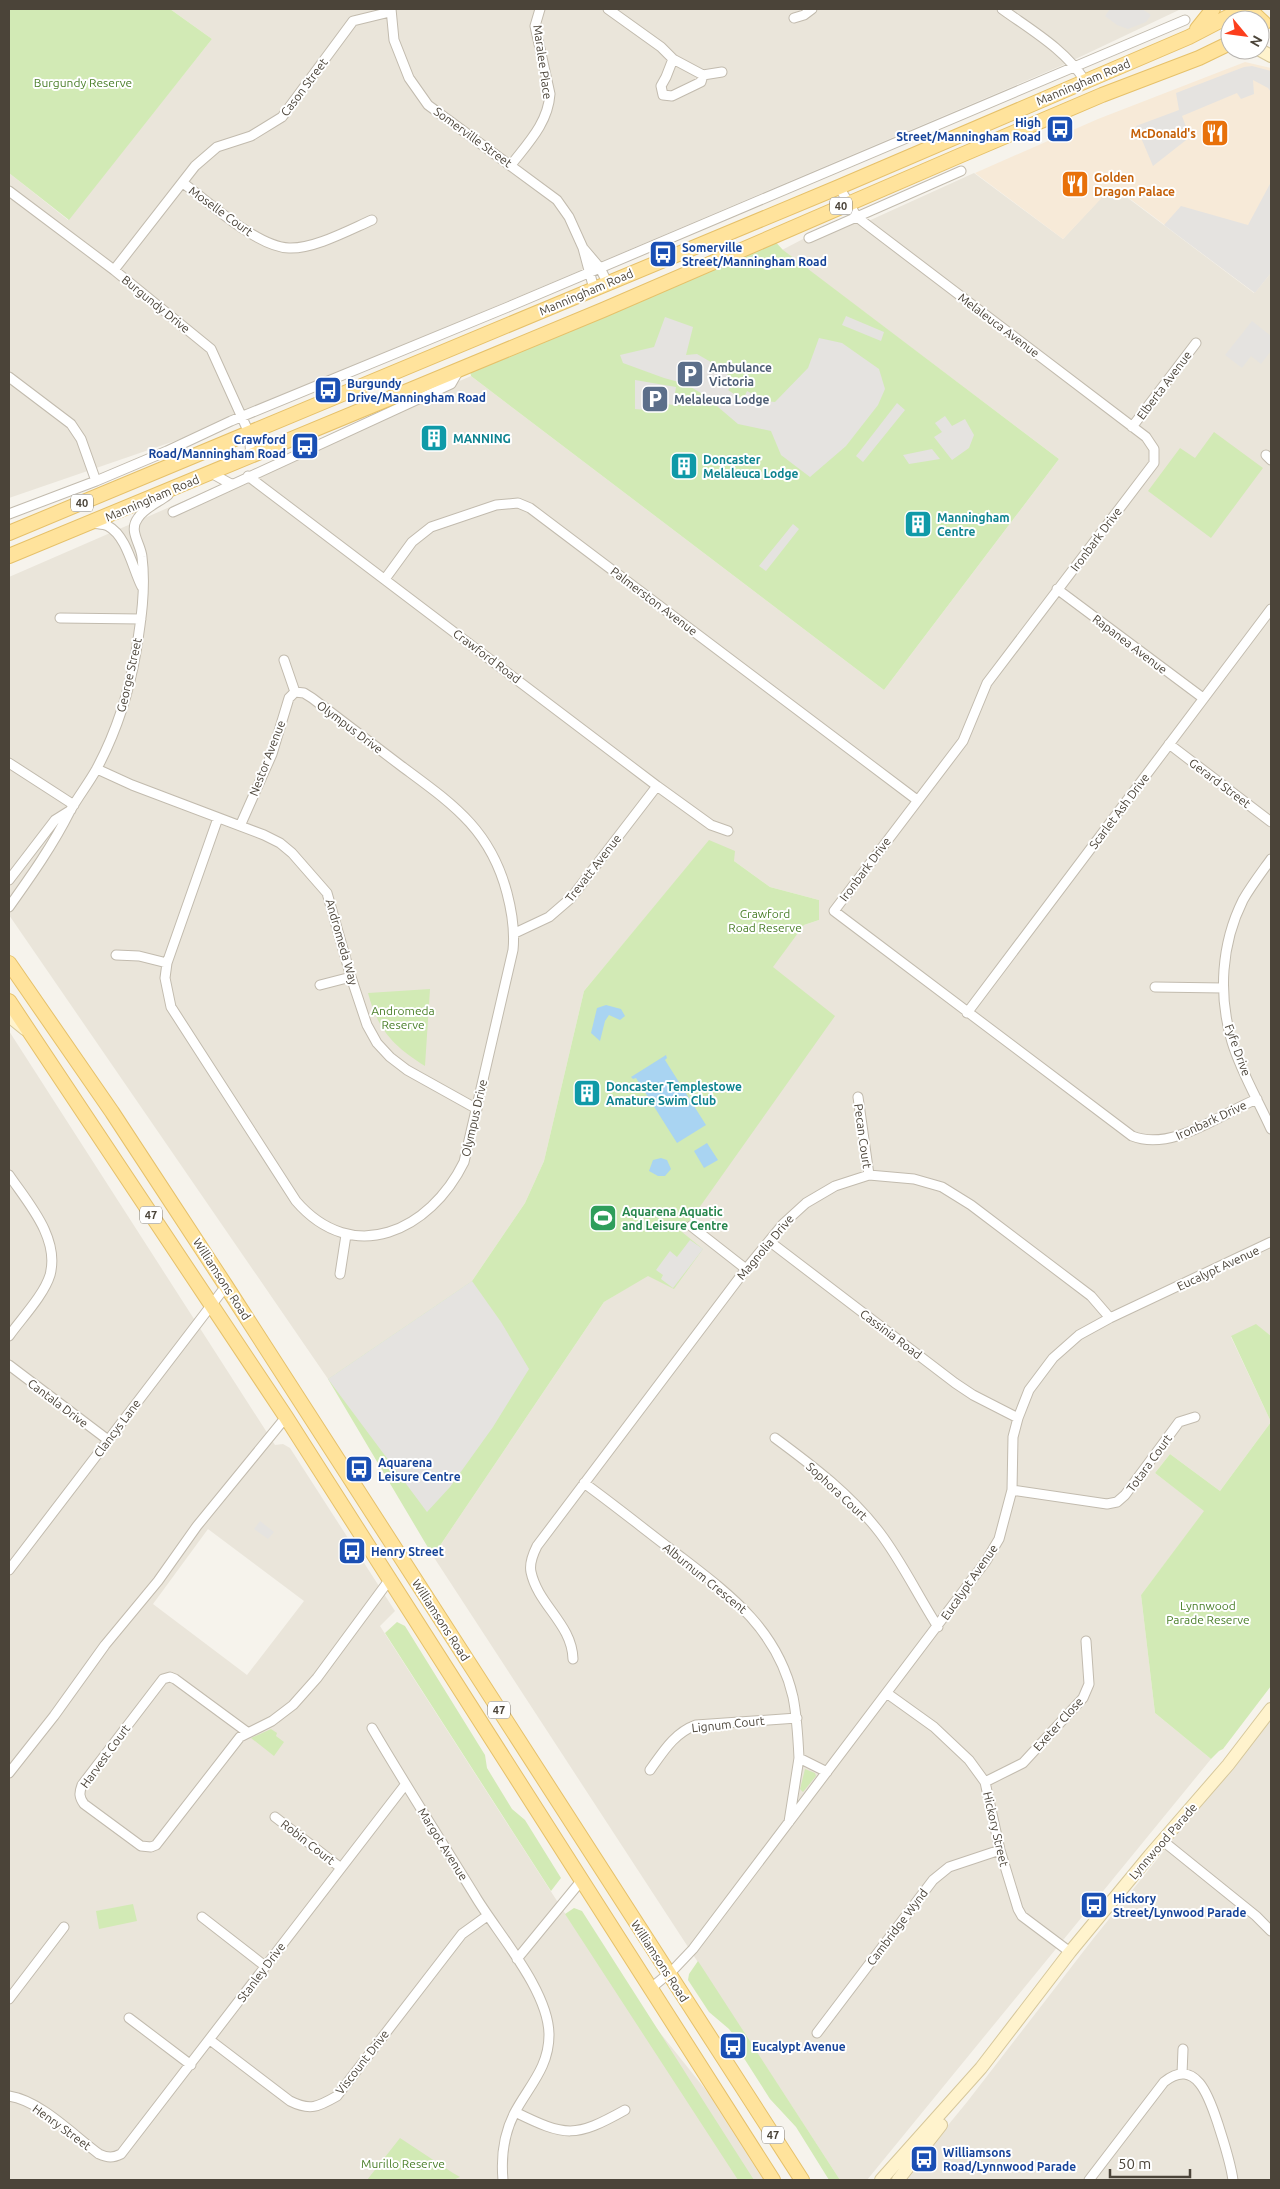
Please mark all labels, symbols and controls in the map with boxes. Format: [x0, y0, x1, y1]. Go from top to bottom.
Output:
north arrow [1220, 10, 1270, 60]
street label: Maralee Place [531, 24, 555, 100]
text: N [1247, 33, 1266, 50]
street label: Cason Street [278, 55, 330, 118]
street label: Manningham Road [1034, 56, 1132, 108]
park label: Burgundy Reserve [34, 76, 132, 89]
street label: Somerville Street [432, 104, 515, 170]
bus stop icon: High Street/Manningham Road [1045, 114, 1075, 144]
place label: High Street/Manningham Road [896, 116, 1041, 143]
restaurant icon: McDonald's [1200, 118, 1230, 148]
place label: McDonald's [1130, 127, 1196, 140]
restaurant icon: Golden Dragon Palace [1060, 169, 1090, 199]
place label: Golden Dragon Palace [1094, 171, 1175, 198]
street label: Moselle Court [187, 184, 256, 239]
road number: 40 [830, 198, 852, 215]
bus stop icon: Somerville Street/Manningham Road [648, 239, 678, 269]
place label: Somerville Street/Manningham Road [682, 241, 827, 268]
street label: Manningham Road [537, 266, 635, 318]
street label: Burgundy Drive [119, 273, 193, 335]
street label: Melaleuca Avenue [956, 290, 1042, 360]
street label: Elberta Avenue [1134, 348, 1194, 422]
parking icon: Ambulance Victoria [675, 359, 705, 389]
place label: Ambulance Victoria [709, 361, 772, 388]
bus stop icon: Burgundy Drive/Manningham Road [313, 375, 343, 405]
place label: Burgundy Drive/Manningham Road [347, 377, 486, 404]
parking icon: Melaleuca Lodge [640, 384, 670, 414]
place label: Melaleuca Lodge [674, 393, 770, 406]
building icon: MANNING [419, 423, 449, 453]
bus stop icon: Crawford Road/Manningham Road [290, 431, 320, 461]
place label: MANNING [453, 432, 511, 445]
place label: Crawford Road/Manningham Road [148, 433, 286, 460]
building icon: Doncaster Melaleuca Lodge [669, 451, 699, 481]
place label: Doncaster Melaleuca Lodge [703, 453, 799, 480]
street label: Manningham Road [103, 472, 201, 524]
road number: 40 [71, 494, 93, 512]
street label: Ironbark Drive [1068, 505, 1124, 573]
building icon: Manningham Centre [903, 509, 933, 539]
place label: Manningham Centre [937, 511, 1010, 538]
street label: Palmerston Avenue [608, 564, 700, 638]
street label: Rapanea Avenue [1090, 612, 1170, 676]
street label: Crawford Road [451, 626, 523, 686]
street label: George Street [114, 636, 144, 713]
street label: Olympus Drive [315, 698, 385, 756]
street label: Nestor Avenue [247, 718, 287, 798]
street label: Gerard Street [1187, 756, 1253, 810]
street label: Scarlet Ash Drive [1086, 771, 1152, 851]
street label: Trevatt Avenue [563, 832, 623, 904]
street label: Ironbark Drive [837, 835, 893, 903]
street label: Andromeda Way [323, 897, 361, 987]
park label: Crawford Road Reserve [728, 907, 802, 934]
park label: Andromeda Reserve [371, 1004, 435, 1031]
street label: Fyfe Drive [1223, 1022, 1253, 1078]
street label: Olympus Drive [459, 1078, 489, 1158]
building icon: Doncaster Templestowe Amature Swim Club [572, 1078, 602, 1108]
place label: Doncaster Templestowe Amature Swim Club [606, 1080, 742, 1107]
street label: Ironbark Drive [1174, 1098, 1248, 1142]
street label: Pecan Court [852, 1103, 874, 1170]
sports icon: Aquarena Aquatic and Leisure Centre [588, 1203, 618, 1233]
place label: Aquarena Aquatic and Leisure Centre [622, 1205, 728, 1232]
road number: 47 [140, 1206, 162, 1224]
street label: Magnolia Drive [734, 1212, 796, 1282]
street label: Williamsons Road [191, 1236, 253, 1322]
street label: Eucalypt Avenue [1175, 1243, 1261, 1293]
street label: Cassinia Road [858, 1307, 924, 1361]
street label: Cantala Drive [25, 1376, 91, 1430]
street label: Clancys Lane [91, 1397, 143, 1459]
street label: Totara Court [1124, 1431, 1174, 1494]
bus stop icon: Aquarena Leisure Centre [344, 1454, 374, 1484]
place label: Aquarena Leisure Centre [378, 1456, 461, 1483]
street label: Sophora Court [804, 1460, 870, 1523]
bus stop icon: Henry Street [337, 1536, 367, 1566]
street label: Alburnum Crescent [661, 1540, 750, 1616]
street label: Eucalypt Avenue [938, 1542, 1000, 1622]
place label: Henry Street [371, 1545, 444, 1558]
street label: Williamsons Road [410, 1577, 472, 1663]
park label: Lynnwood Parade Reserve [1166, 1599, 1250, 1626]
street label: Exeter Close [1031, 1695, 1085, 1753]
road number: 47 [488, 1702, 510, 1718]
street label: Lignum Court [691, 1714, 765, 1734]
street label: Harvest Court [78, 1722, 132, 1790]
street label: Hickory Street [981, 1790, 1011, 1868]
street label: Lynnwood Parade [1127, 1800, 1199, 1882]
street label: Margot Avenue [416, 1805, 470, 1883]
street label: Robin Court [279, 1817, 338, 1867]
street label: Cambridge Wynd [864, 1886, 930, 1968]
bus stop icon: Hickory Street/Lynwood Parade [1079, 1890, 1109, 1920]
place label: Hickory Street/Lynwood Parade [1113, 1892, 1247, 1919]
street label: Williamsons Road [629, 1918, 691, 2004]
street label: Stanley Drive [235, 1940, 287, 2004]
street label: Viscount Drive [333, 2027, 391, 2097]
bus stop icon: Eucalypt Avenue [718, 2031, 748, 2061]
place label: Eucalypt Avenue [752, 2040, 846, 2053]
street label: Henry Street [30, 2102, 94, 2153]
road number: 47 [762, 2126, 784, 2144]
bus stop icon: Williamsons Road/Lynnwood Parade [909, 2144, 939, 2174]
place label: Williamsons Road/Lynnwood Parade [943, 2146, 1076, 2173]
scale bar [1110, 2146, 1190, 2178]
text: 50 m [1118, 2155, 1151, 2172]
park label: Murillo Reserve [361, 2157, 445, 2170]

